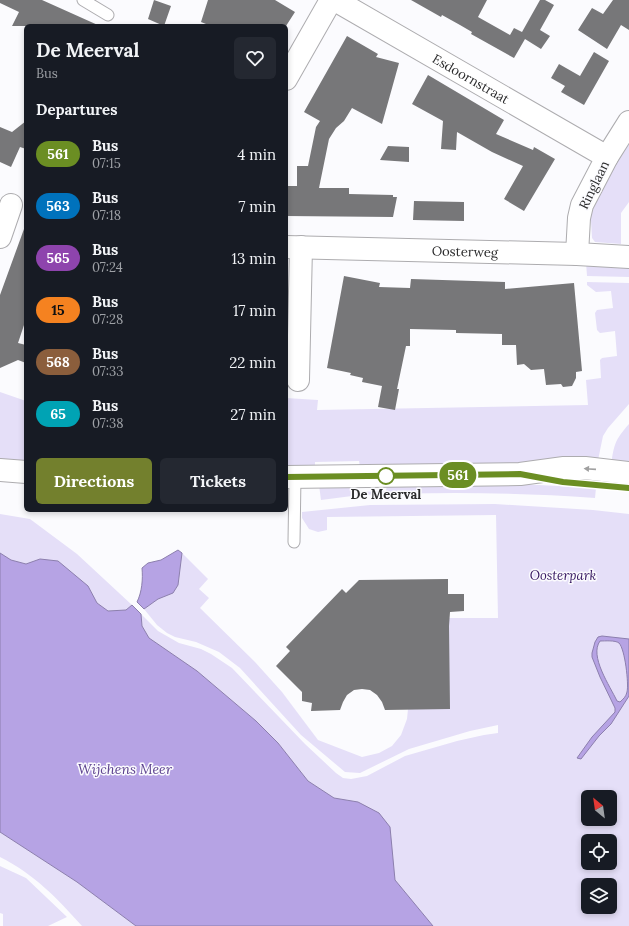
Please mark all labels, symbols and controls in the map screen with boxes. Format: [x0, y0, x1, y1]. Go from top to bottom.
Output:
button: heart [234, 37, 276, 79]
text: De Meerval [36, 38, 139, 62]
street label: Esdoornstraat [430, 50, 512, 107]
text: Bus [36, 65, 58, 82]
text: Departures [36, 100, 117, 119]
text: Bus [92, 136, 118, 155]
text: 561 [47, 145, 69, 163]
text: 4 min [237, 145, 276, 164]
text: 07:15 [92, 155, 121, 172]
street label: Ringlaan [575, 158, 613, 212]
text: Bus [92, 188, 118, 207]
text: 563 [46, 197, 70, 215]
text: 7 min [238, 197, 276, 216]
text: 07:18 [92, 207, 121, 224]
text: Bus [92, 240, 118, 259]
street label: Oosterweg [432, 242, 499, 261]
text: 565 [46, 249, 70, 267]
text: 13 min [232, 249, 276, 268]
text: 07:24 [92, 259, 123, 276]
text: Bus [92, 292, 118, 311]
text: 15 [51, 301, 65, 319]
text: 17 min [233, 301, 276, 320]
text: 07:28 [92, 311, 123, 328]
text: Bus [92, 344, 118, 363]
text: 568 [46, 353, 70, 371]
text: 22 min [229, 353, 276, 372]
text: 07:33 [92, 363, 124, 380]
text: Bus [92, 396, 118, 415]
text: 65 [50, 405, 66, 423]
text: 27 min [230, 405, 276, 424]
text: 07:38 [92, 415, 124, 432]
button: Directions [36, 458, 152, 504]
button: Tickets [160, 458, 276, 504]
line badge: 561 [435, 462, 481, 488]
one-way arrow [584, 465, 596, 472]
text: 561 [447, 466, 469, 484]
marker: De Meerval [377, 467, 395, 485]
place label: De Meerval [351, 486, 421, 503]
park label: Oosterpark [530, 567, 597, 584]
water label: Wijchens Meer [78, 760, 173, 778]
north arrow [581, 790, 617, 826]
map controls [581, 790, 617, 914]
button: locate [581, 834, 617, 870]
button: layers [581, 878, 617, 914]

